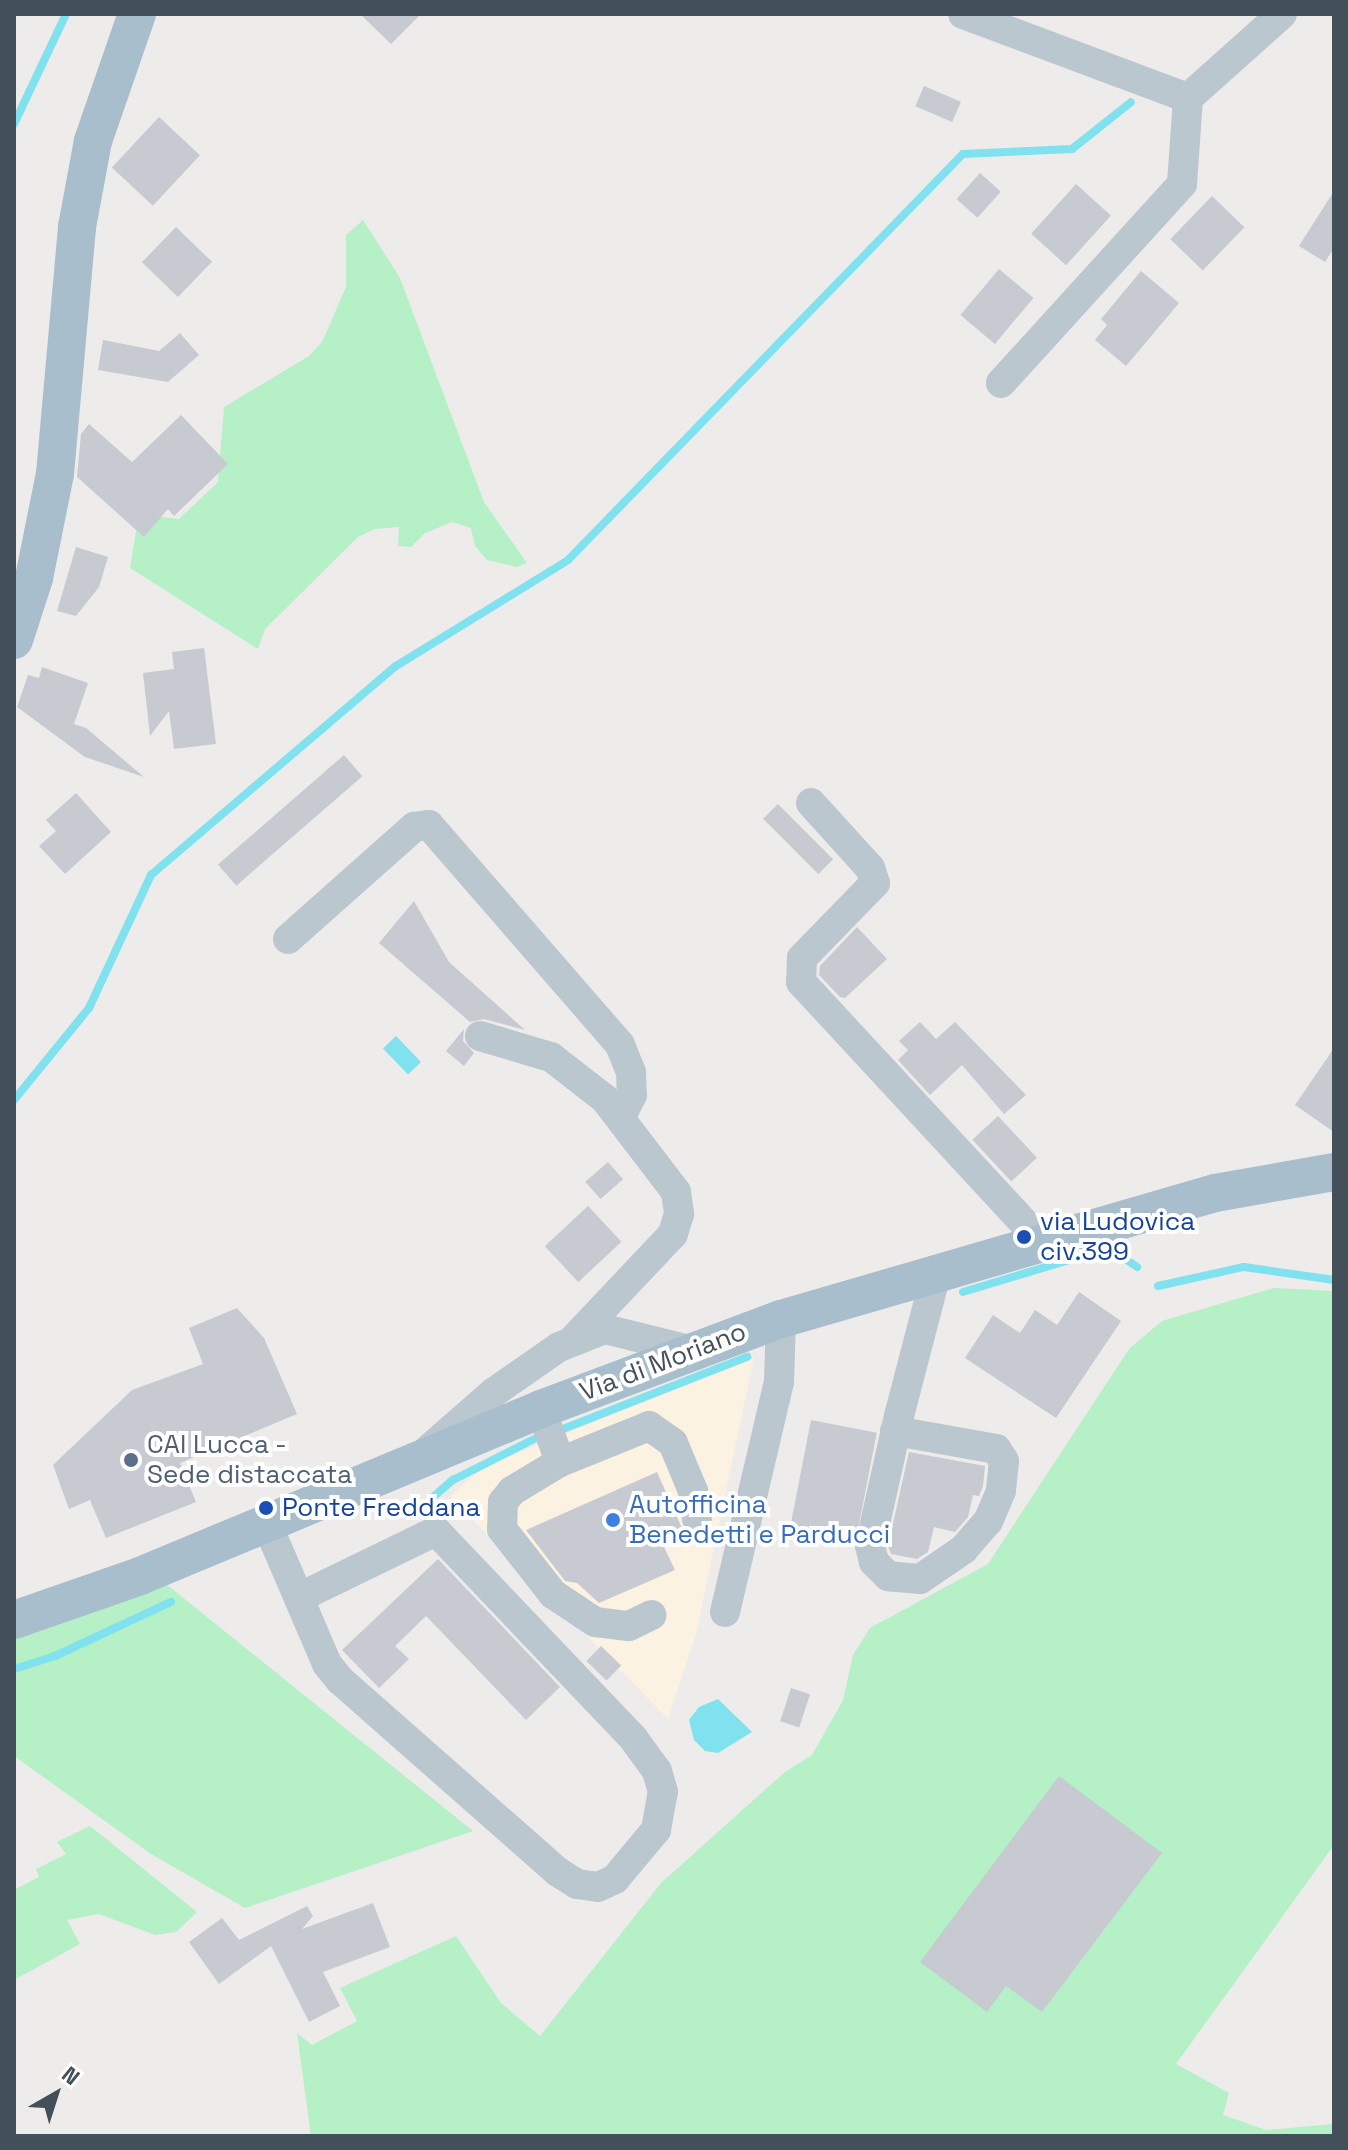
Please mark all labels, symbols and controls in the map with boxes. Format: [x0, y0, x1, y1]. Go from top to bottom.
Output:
place label: via Ludovica civ.399 [1040, 1206, 1195, 1268]
marker: via Ludovica civ.399 [1015, 1228, 1033, 1246]
street label: Via di Moriano [575, 1316, 751, 1408]
place label: CAI Lucca - Sede distaccata [147, 1429, 352, 1490]
marker: CAI Lucca - Sede distaccata [122, 1451, 140, 1469]
place label: Autofficina Benedetti e Parducci [629, 1489, 890, 1550]
place label: Ponte Freddana [282, 1492, 481, 1524]
marker: Ponte Freddana [257, 1499, 275, 1517]
marker: Autofficina Benedetti e Parducci [604, 1511, 622, 1529]
north arrow [16, 2054, 96, 2134]
text: N [57, 2060, 86, 2091]

